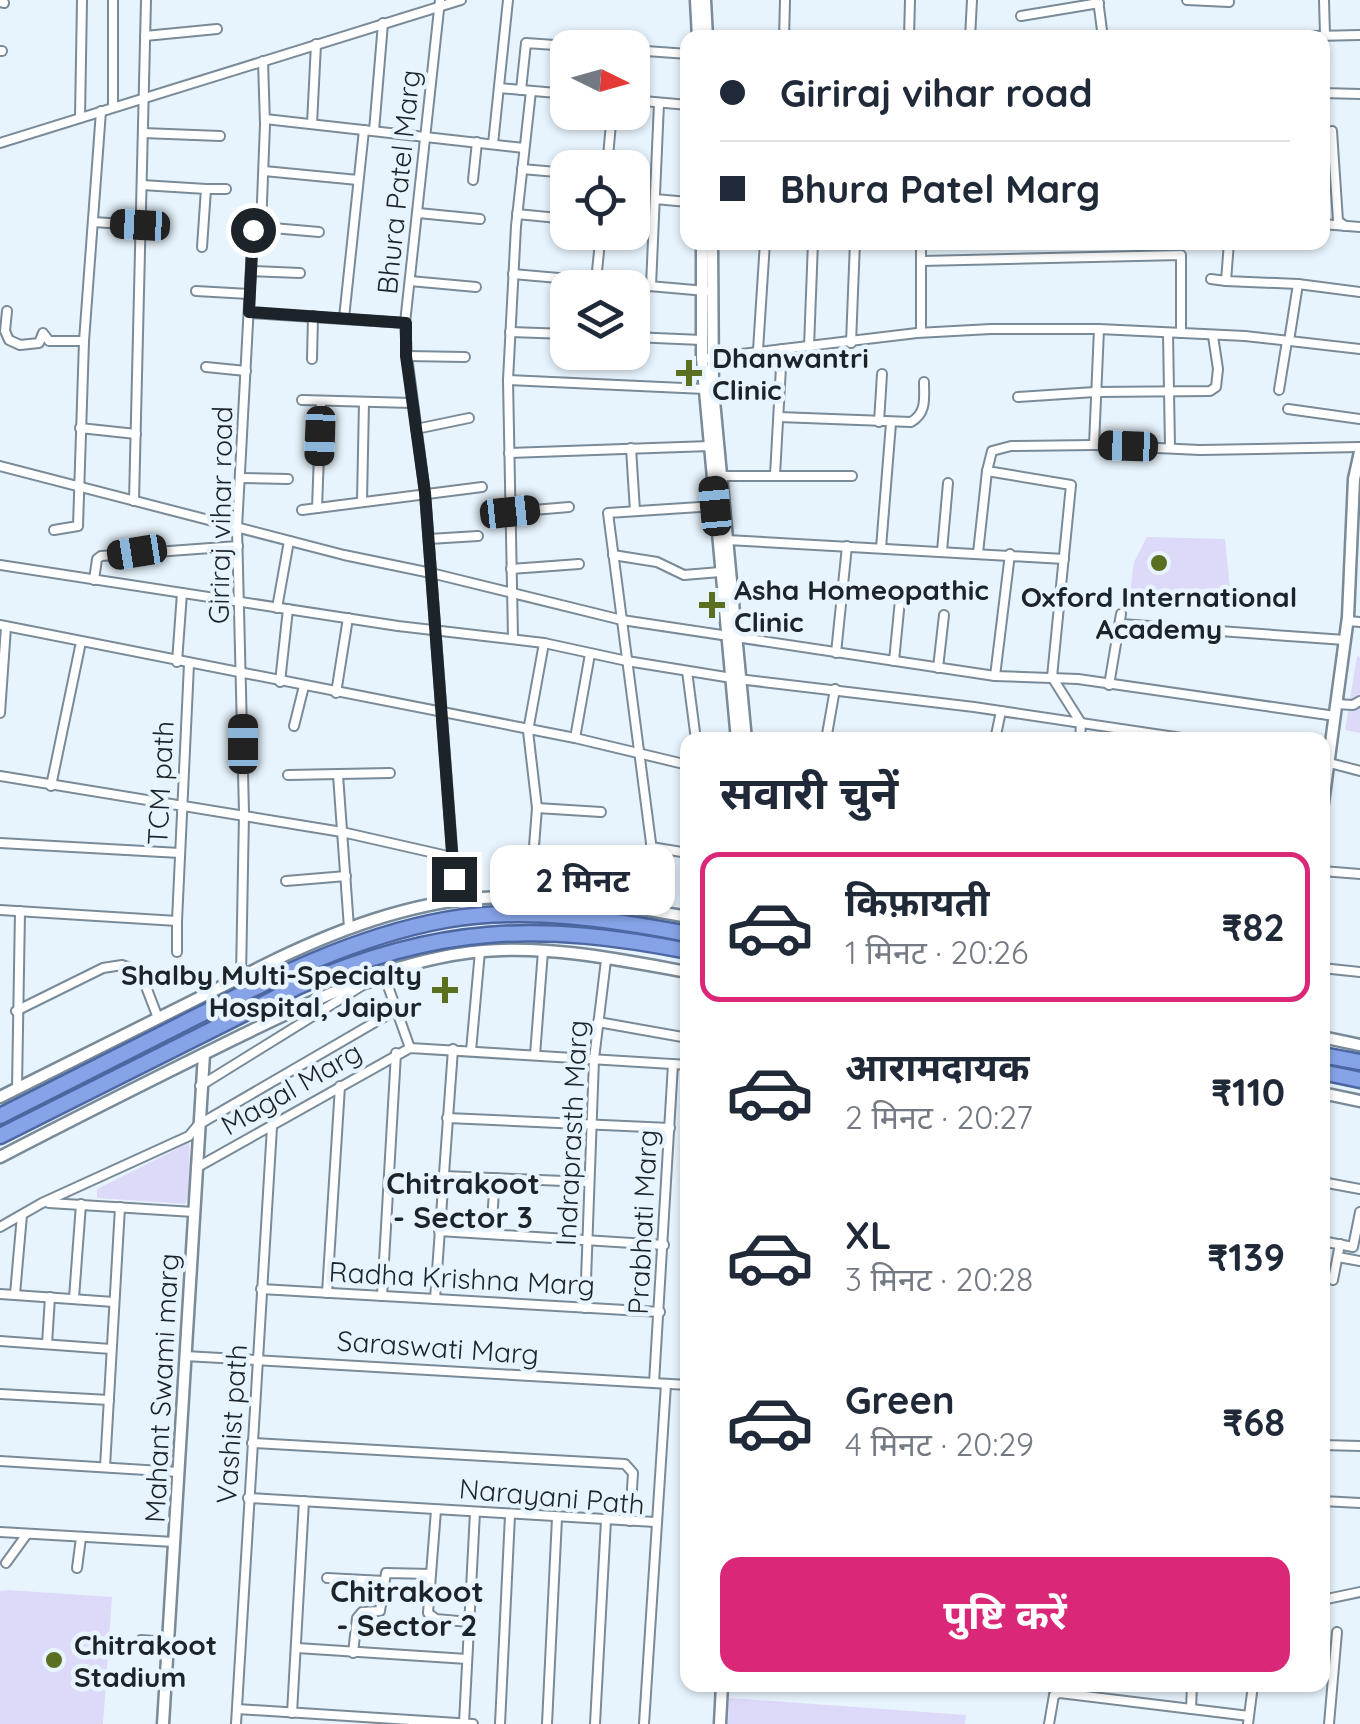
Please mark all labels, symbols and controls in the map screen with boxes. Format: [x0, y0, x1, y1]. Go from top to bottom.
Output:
north arrow [550, 30, 650, 130]
map controls [550, 30, 650, 370]
street label: Bhura Patel Marg [369, 68, 427, 296]
text: Giriraj vihar road [780, 69, 1093, 117]
button: locate [550, 150, 650, 250]
text: Bhura Patel Marg [780, 165, 1100, 213]
car [109, 208, 171, 242]
route start [231, 208, 276, 253]
button: layers [550, 270, 650, 370]
place label: Dhanwantri Clinic [712, 340, 869, 407]
marker: Dhanwantri Clinic [676, 360, 702, 386]
car [304, 405, 336, 467]
street label: Giriraj vihar road [201, 406, 239, 624]
car [1097, 430, 1159, 462]
car [697, 475, 733, 537]
car [479, 494, 541, 530]
car [105, 532, 169, 572]
marker: Oxford International Academy [1148, 552, 1170, 574]
place label: Asha Homeopathic Clinic [734, 572, 989, 639]
place label: Oxford International Academy [1021, 579, 1297, 646]
marker: Asha Homeopathic Clinic [699, 592, 725, 618]
car [228, 714, 258, 774]
street label: TCM path [139, 720, 181, 846]
text: सवारी चुनें [720, 764, 898, 820]
callout: 2 मिनट [489, 844, 674, 914]
route end [432, 857, 477, 902]
text: 2 मिनट [535, 860, 630, 900]
text: किफ़ायती [845, 878, 989, 926]
icon: car [725, 882, 815, 972]
text: ₹82 [1222, 903, 1285, 951]
text: 1 मिनट · 20:26 [845, 932, 1028, 972]
place label: Shalby Multi-Specialty Hospital, Jaipur [121, 957, 422, 1024]
marker: Shalby Multi-Specialty Hospital, Jaipur [432, 977, 458, 1003]
street label: Indraprasth Marg [548, 1019, 594, 1247]
street label: Magal Marg [214, 1034, 368, 1142]
text: आरामदायक [845, 1043, 1029, 1091]
icon: car [725, 1047, 815, 1137]
text: ₹110 [1211, 1068, 1285, 1116]
text: 2 मिनट · 20:27 [845, 1097, 1033, 1137]
street label: Prabhati Marg [620, 1129, 664, 1315]
district label: Chitrakoot - Sector 3 [386, 1164, 540, 1236]
text: XL [845, 1211, 891, 1259]
icon: car [725, 1212, 815, 1302]
text: ₹139 [1207, 1233, 1285, 1281]
street label: Mahant Swami marg [136, 1252, 186, 1524]
street label: Radha Krishna Marg [328, 1254, 596, 1302]
text: 3 मिनट · 20:28 [845, 1259, 1033, 1299]
street label: Saraswati Marg [336, 1322, 540, 1372]
street label: Vashist path [208, 1343, 254, 1505]
text: Green [845, 1376, 955, 1424]
icon: car [725, 1377, 815, 1467]
text: ₹68 [1222, 1398, 1285, 1446]
text: 4 मिनट · 20:29 [845, 1424, 1034, 1464]
street label: Narayani Path [458, 1470, 646, 1522]
button: पुष्टि करें [720, 1557, 1290, 1672]
district label: Chitrakoot - Sector 2 [330, 1572, 484, 1644]
place label: Chitrakoot Stadium [74, 1627, 217, 1694]
marker: Chitrakoot Stadium [43, 1649, 65, 1671]

